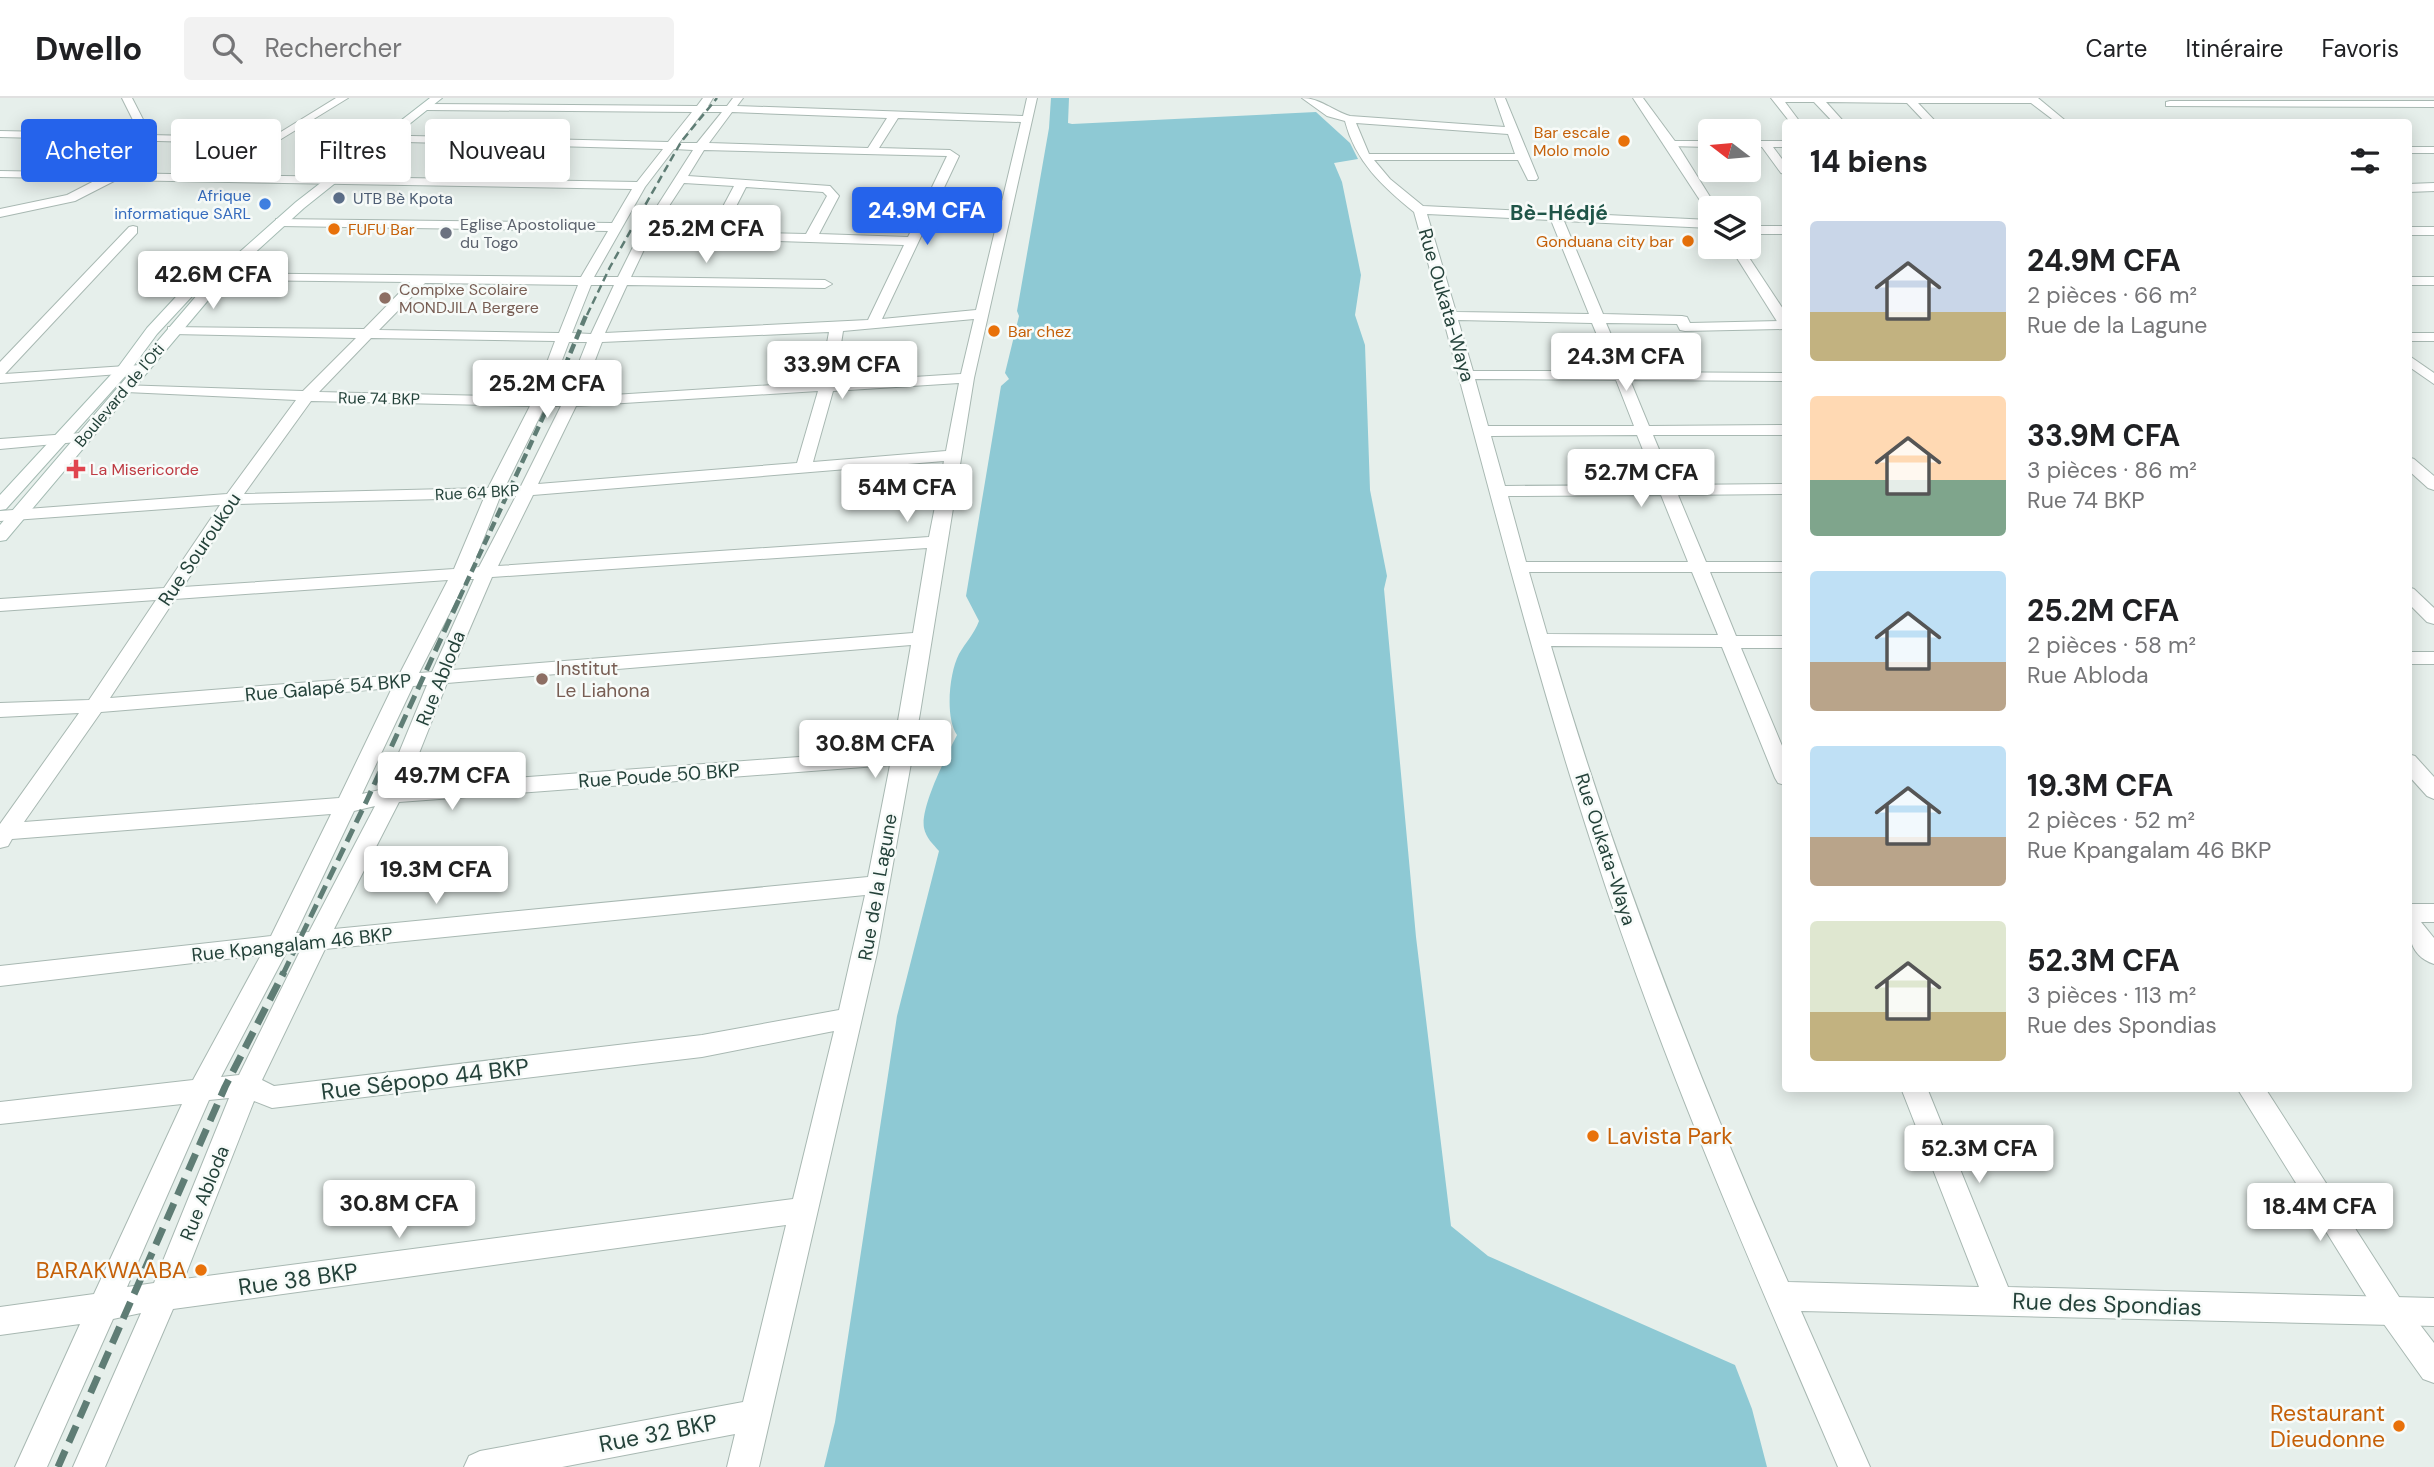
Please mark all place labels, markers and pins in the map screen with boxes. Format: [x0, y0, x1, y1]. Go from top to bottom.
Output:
place label: Bar escale Molo molo [1533, 122, 1610, 161]
marker: Bar escale Molo molo [1616, 133, 1632, 149]
place label: Afrique informatique SARL [114, 185, 251, 224]
place label: UTB Bè Kpota [353, 188, 453, 209]
pin: 24.9M CFA [847, 188, 1007, 247]
marker: UTB Bè Kpota [331, 190, 347, 206]
marker: Afrique informatique SARL [257, 196, 273, 212]
pin: 25.2M CFA [626, 206, 786, 265]
place label: Eglise Apostolique du Togo [460, 214, 596, 253]
place label: FUFU Bar [348, 219, 415, 240]
marker: FUFU Bar [326, 221, 342, 237]
marker: Eglise Apostolique du Togo [438, 225, 454, 241]
place label: Gonduana city bar [1536, 231, 1674, 252]
marker: Gonduana city bar [1680, 233, 1696, 249]
pin: 42.6M CFA [133, 252, 293, 311]
place label: Complxe Scolaire MONDJILA Bergere [399, 279, 539, 318]
marker: Complxe Scolaire MONDJILA Bergere [377, 290, 393, 306]
place label: Bar chez [1008, 321, 1071, 342]
marker: Bar chez [986, 323, 1002, 339]
pin: 24.3M CFA [1546, 334, 1706, 393]
pin: 33.9M CFA [762, 342, 922, 401]
pin: 25.2M CFA [467, 360, 627, 420]
pin: 52.7M CFA [1561, 450, 1721, 509]
place label: La Misericorde [90, 459, 199, 480]
marker: La Misericorde [68, 461, 84, 477]
pin: 54M CFA [842, 464, 972, 524]
place label: Institut Le Liahona [556, 656, 650, 703]
marker: Institut Le Liahona [534, 671, 550, 687]
pin: 30.8M CFA [795, 720, 955, 780]
pin: 49.7M CFA [372, 752, 532, 812]
pin: 19.3M CFA [356, 846, 516, 906]
place label: Lavista Park [1607, 1121, 1733, 1151]
pin: 52.3M CFA [1899, 1126, 2059, 1185]
marker: Lavista Park [1585, 1128, 1601, 1144]
pin: 30.8M CFA [319, 1180, 479, 1240]
pin: 18.4M CFA [2240, 1184, 2400, 1243]
place label: BARAKWAABA [36, 1255, 187, 1285]
marker: BARAKWAABA [193, 1262, 209, 1278]
place label: Restaurant Dieudonne [2270, 1398, 2385, 1454]
marker: Restaurant Dieudonne [2391, 1418, 2407, 1434]

